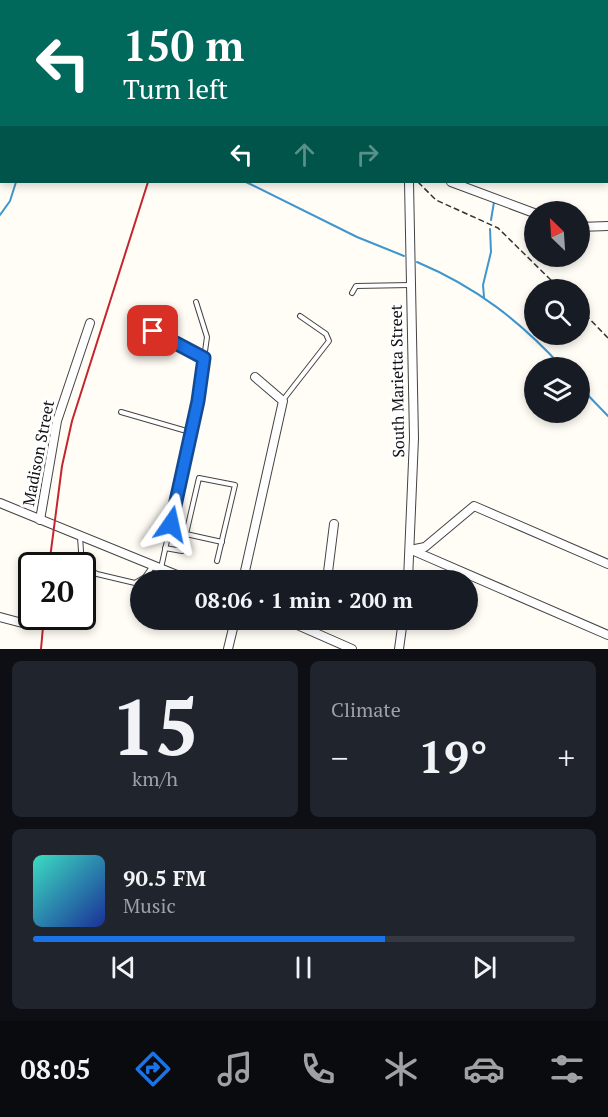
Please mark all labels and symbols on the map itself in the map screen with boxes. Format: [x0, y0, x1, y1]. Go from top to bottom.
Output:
north arrow [524, 201, 590, 267]
street label: South Marietta Street [385, 304, 409, 458]
pin [127, 305, 178, 356]
street label: Madison Street [17, 398, 59, 508]
position arrow [139, 492, 203, 556]
speed limit sign: 20 [18, 552, 96, 630]

